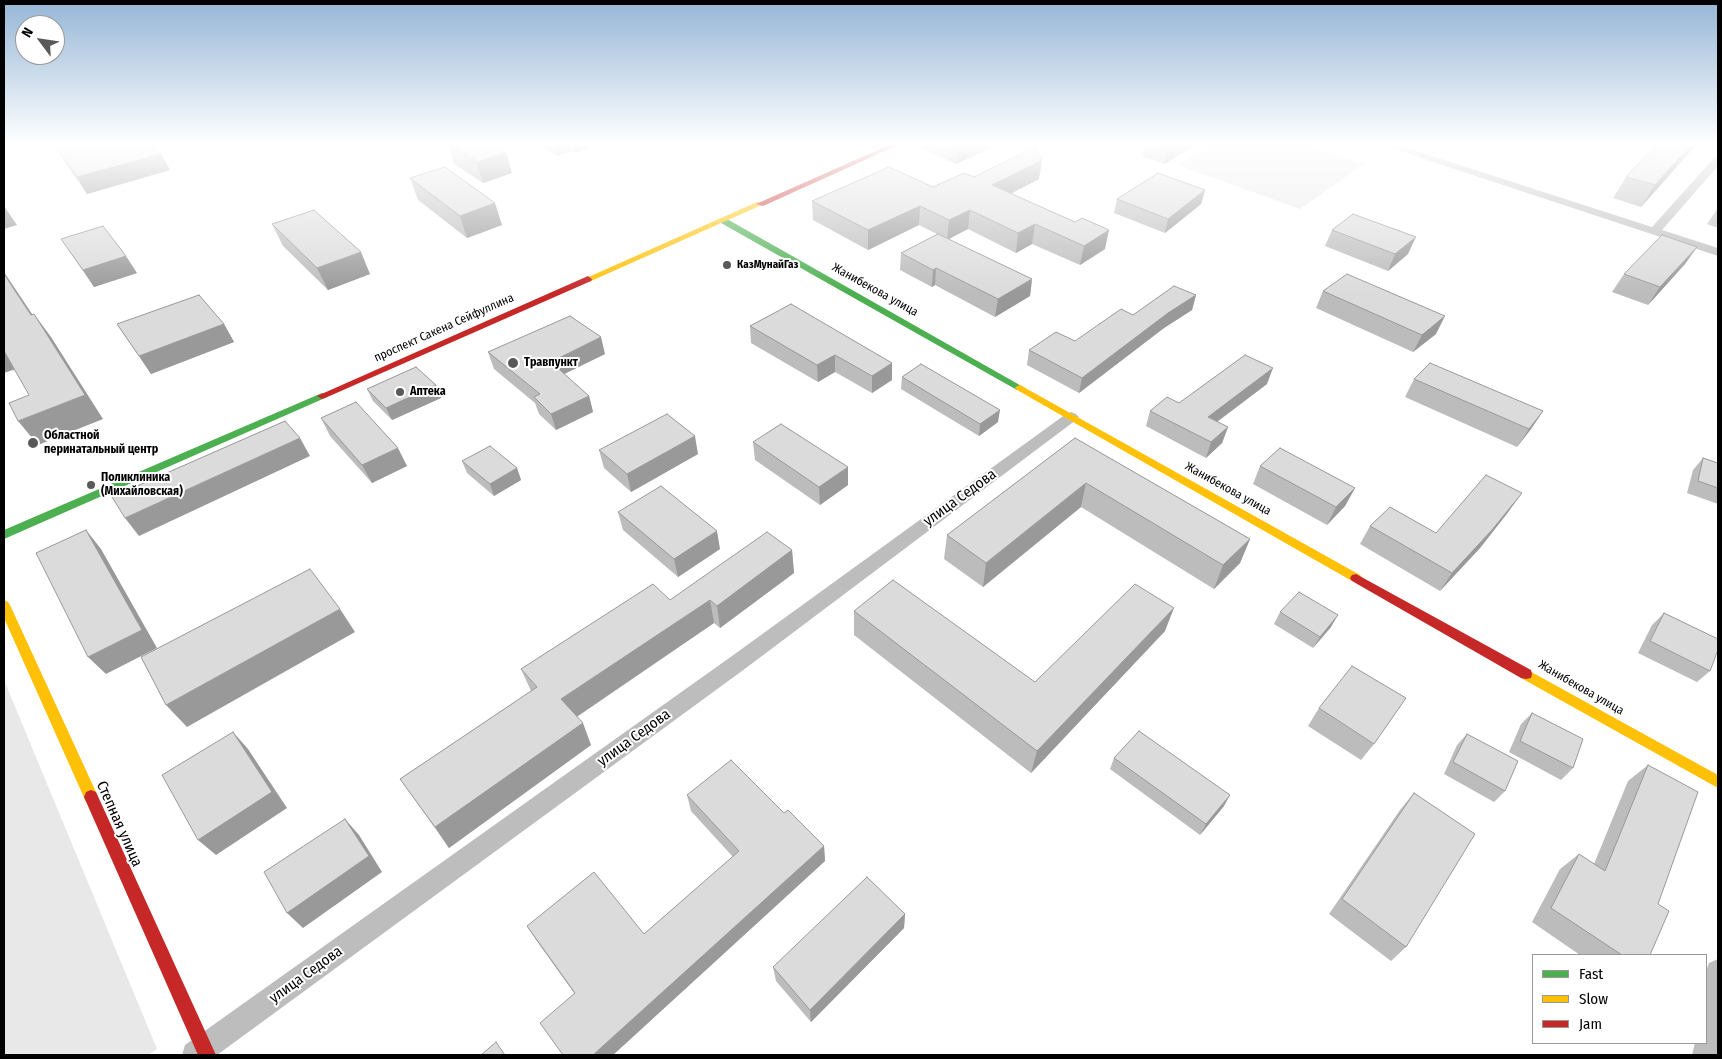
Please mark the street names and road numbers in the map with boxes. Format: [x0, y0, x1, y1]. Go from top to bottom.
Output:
street label: Жанибекова улица [829, 260, 921, 320]
street label: проспект Сакена Сейфуллина [372, 291, 516, 365]
street label: Жанибекова улица [1182, 459, 1274, 519]
street label: улица Седова [920, 465, 1000, 531]
street label: Жанибекова улица [1536, 658, 1626, 718]
street label: улица Седова [594, 705, 674, 771]
street label: Степная улица [92, 778, 146, 870]
street label: улица Седова [266, 942, 346, 1008]

